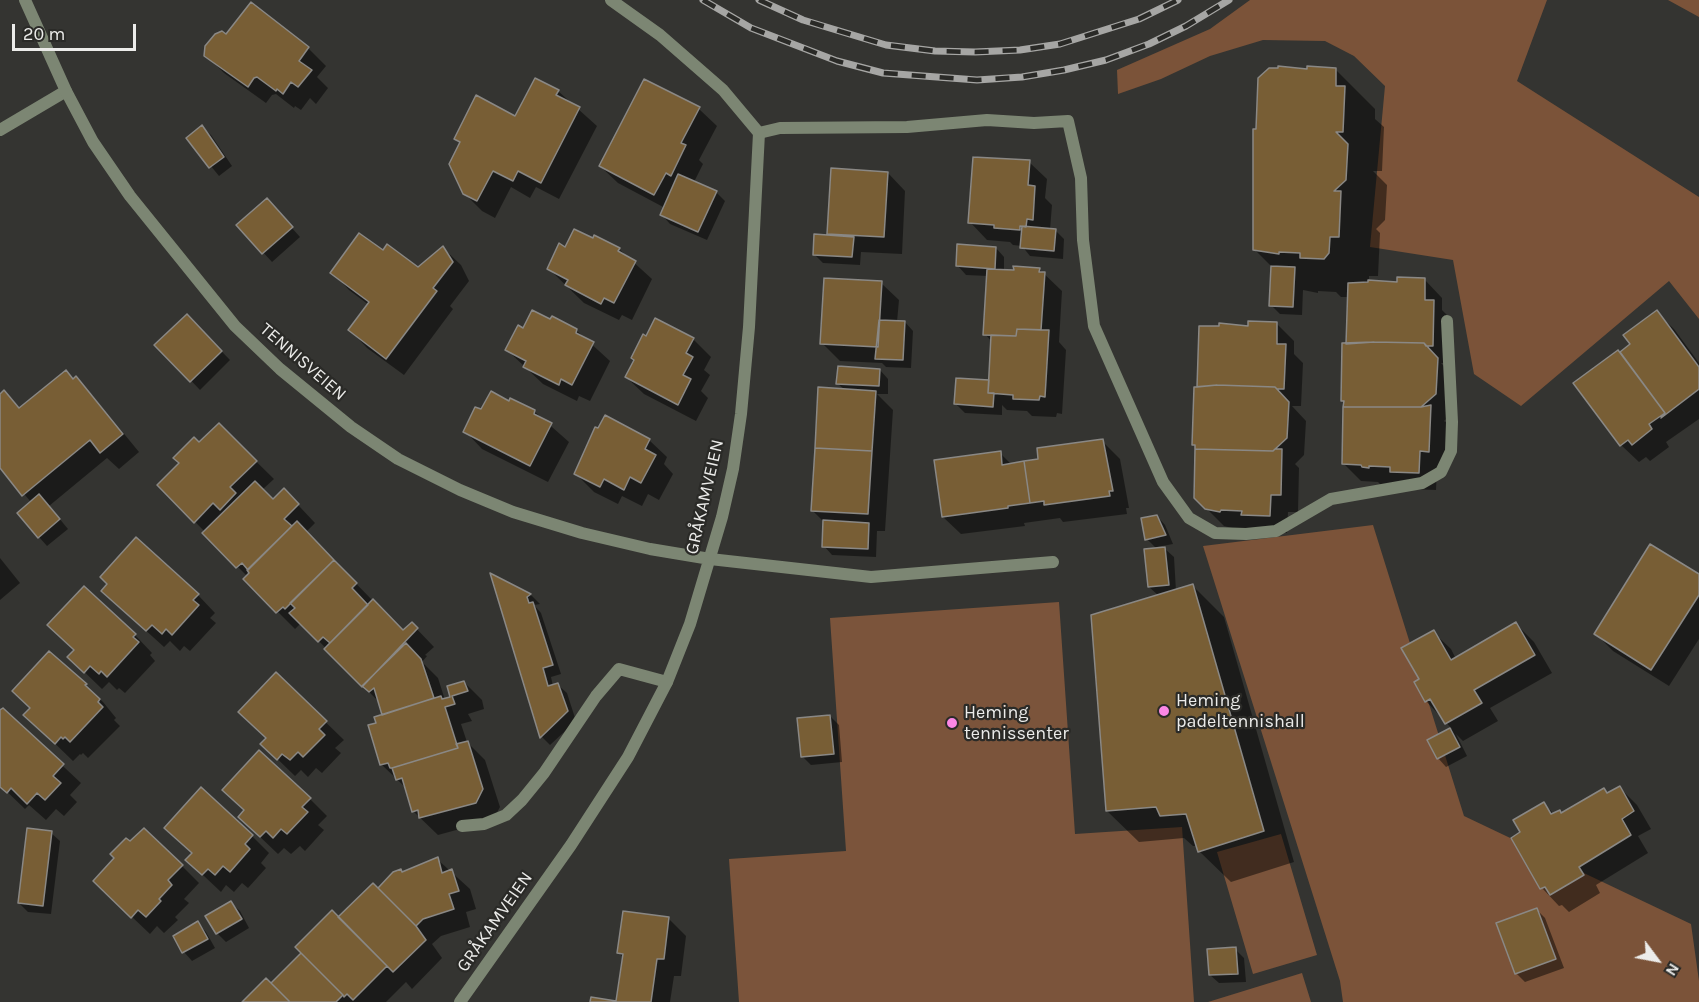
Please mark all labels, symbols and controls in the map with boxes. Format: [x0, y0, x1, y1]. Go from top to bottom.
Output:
scale bar [15, 12, 140, 50]
text: 20 m [23, 23, 65, 45]
street label: TENNISVEIEN [255, 319, 351, 405]
street label: GRÅKAMVEIEN [681, 437, 729, 557]
place label: Heming padeltennishall [1176, 690, 1305, 732]
place label: Heming tennissenter [964, 702, 1069, 744]
marker: Heming padeltennishall [1157, 704, 1171, 718]
marker: Heming tennissenter [945, 716, 959, 730]
street label: GRÅKAMVEIEN [453, 868, 537, 976]
north arrow [1627, 930, 1687, 990]
text: N [1662, 960, 1684, 980]

